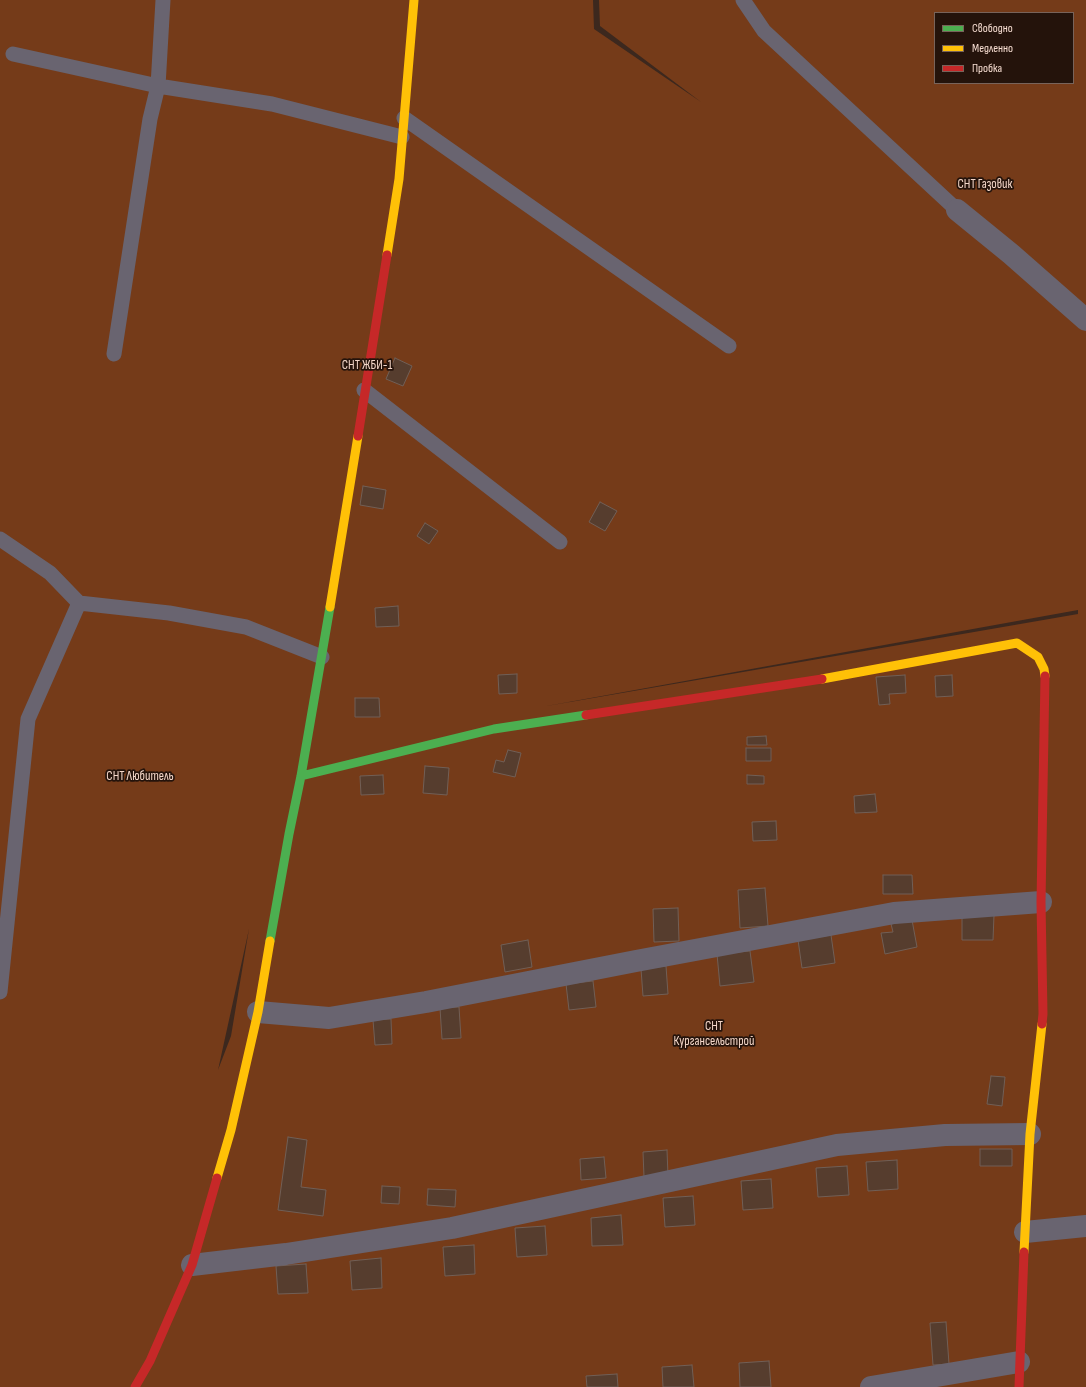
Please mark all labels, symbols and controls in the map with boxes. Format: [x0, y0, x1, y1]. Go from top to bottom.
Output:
legend [934, 12, 1074, 84]
text: Свободно [972, 21, 1013, 36]
text: Медленно [972, 41, 1013, 56]
text: Пробка [972, 61, 1002, 76]
park label: СНТ Газовик [958, 177, 1012, 193]
park label: СНТ ЖБИ-1 [342, 358, 392, 374]
park label: СНТ Любитель [106, 769, 174, 785]
park label: СНТ Кургансельстрой [674, 1019, 754, 1050]

